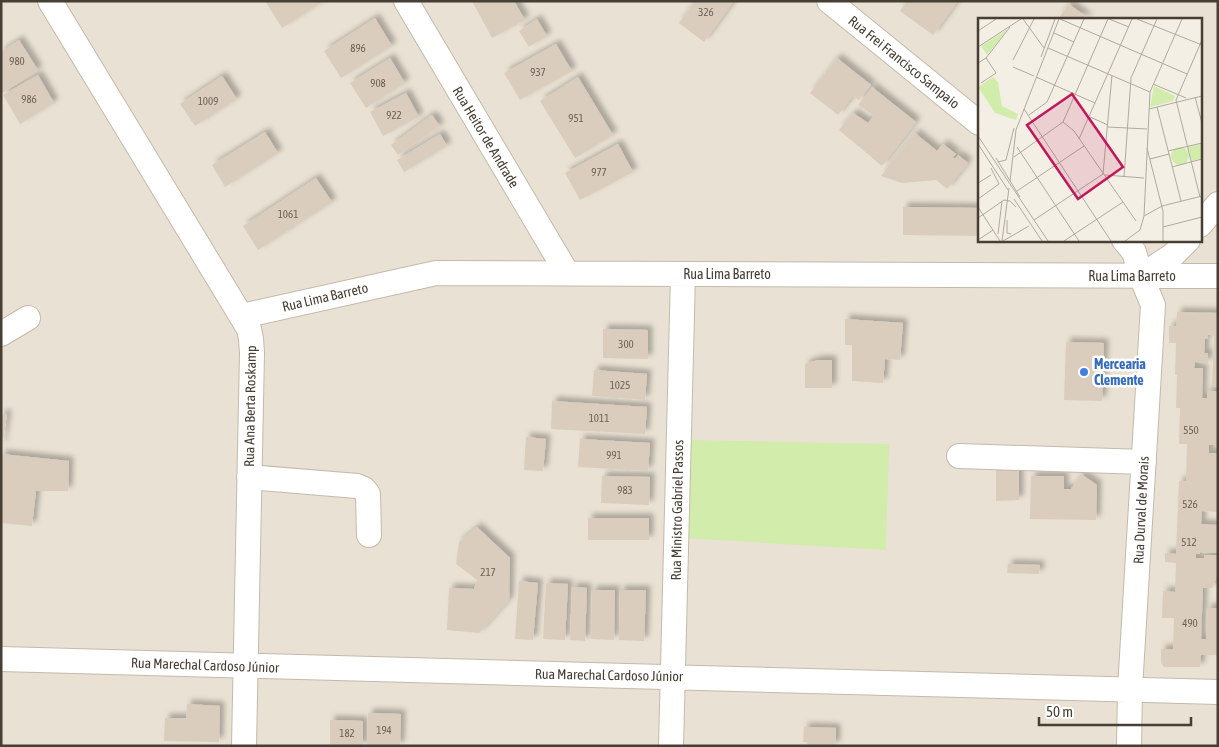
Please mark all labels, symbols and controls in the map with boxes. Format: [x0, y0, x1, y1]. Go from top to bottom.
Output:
house number: 326 [698, 6, 714, 18]
street label: Rua Frei Francisco Sampaio [845, 12, 963, 112]
inset map [978, 18, 1202, 241]
house number: 896 [350, 42, 366, 54]
house number: 980 [9, 55, 25, 67]
house number: 937 [530, 66, 546, 78]
house number: 908 [370, 77, 386, 89]
street label: Rua Heitor de Andrade [450, 84, 522, 190]
house number: 986 [21, 93, 37, 105]
house number: 1009 [198, 95, 218, 107]
house number: 922 [386, 109, 402, 121]
house number: 951 [568, 112, 584, 124]
house number: 977 [591, 166, 607, 178]
house number: 1061 [278, 208, 298, 220]
street label: Rua Lima Barreto [683, 266, 771, 282]
street label: Rua Lima Barreto [1088, 268, 1176, 284]
street label: Rua Lima Barreto [281, 279, 369, 315]
house number: 300 [618, 338, 634, 350]
street label: Rua Ana Berta Roskamp [241, 345, 259, 467]
place label: Mercearia Clemente [1094, 356, 1146, 388]
marker: Mercearia Clemente [1078, 366, 1090, 378]
house number: 1025 [610, 379, 630, 391]
house number: 1011 [589, 412, 609, 424]
house number: 550 [1183, 424, 1199, 436]
street label: Rua Ministro Gabriel Passos [668, 439, 686, 581]
house number: 991 [606, 449, 622, 461]
street label: Rua Durval de Morais [1130, 456, 1152, 564]
house number: 983 [617, 484, 633, 496]
house number: 526 [1182, 498, 1198, 510]
house number: 512 [1181, 536, 1197, 548]
house number: 217 [480, 566, 496, 578]
house number: 490 [1182, 617, 1198, 629]
street label: Rua Marechal Cardoso Júnior [131, 654, 280, 676]
street label: Rua Marechal Cardoso Júnior [535, 666, 684, 684]
scale bar [1039, 694, 1192, 726]
text: 50 m [1046, 703, 1073, 720]
house number: 194 [376, 724, 392, 736]
house number: 182 [339, 727, 355, 739]

